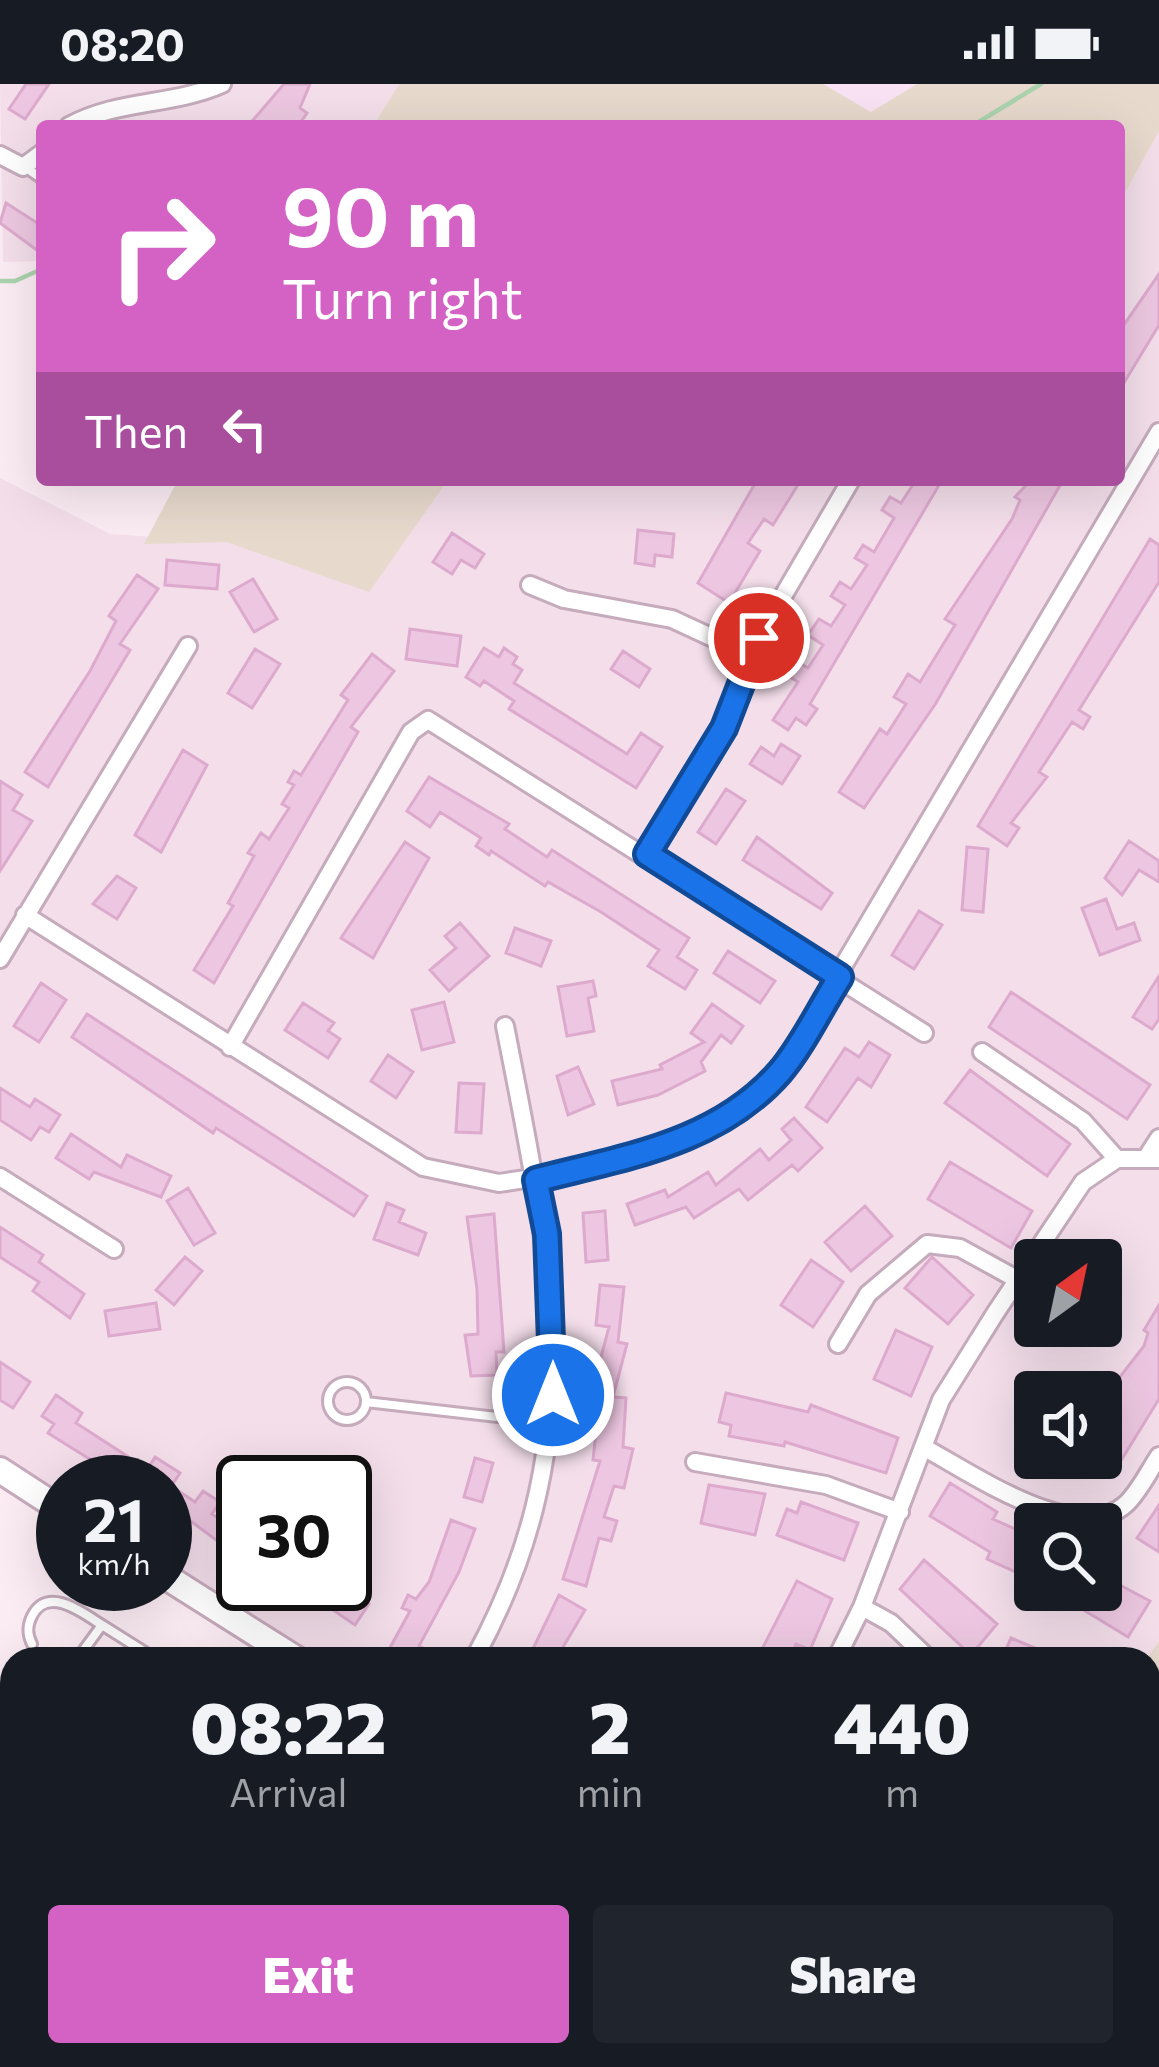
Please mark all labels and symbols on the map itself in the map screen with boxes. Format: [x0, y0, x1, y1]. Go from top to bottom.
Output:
pin [708, 587, 810, 689]
north arrow [1014, 1239, 1122, 1347]
position arrow [490, 1332, 616, 1458]
speed limit sign: 30 [216, 1455, 372, 1611]

